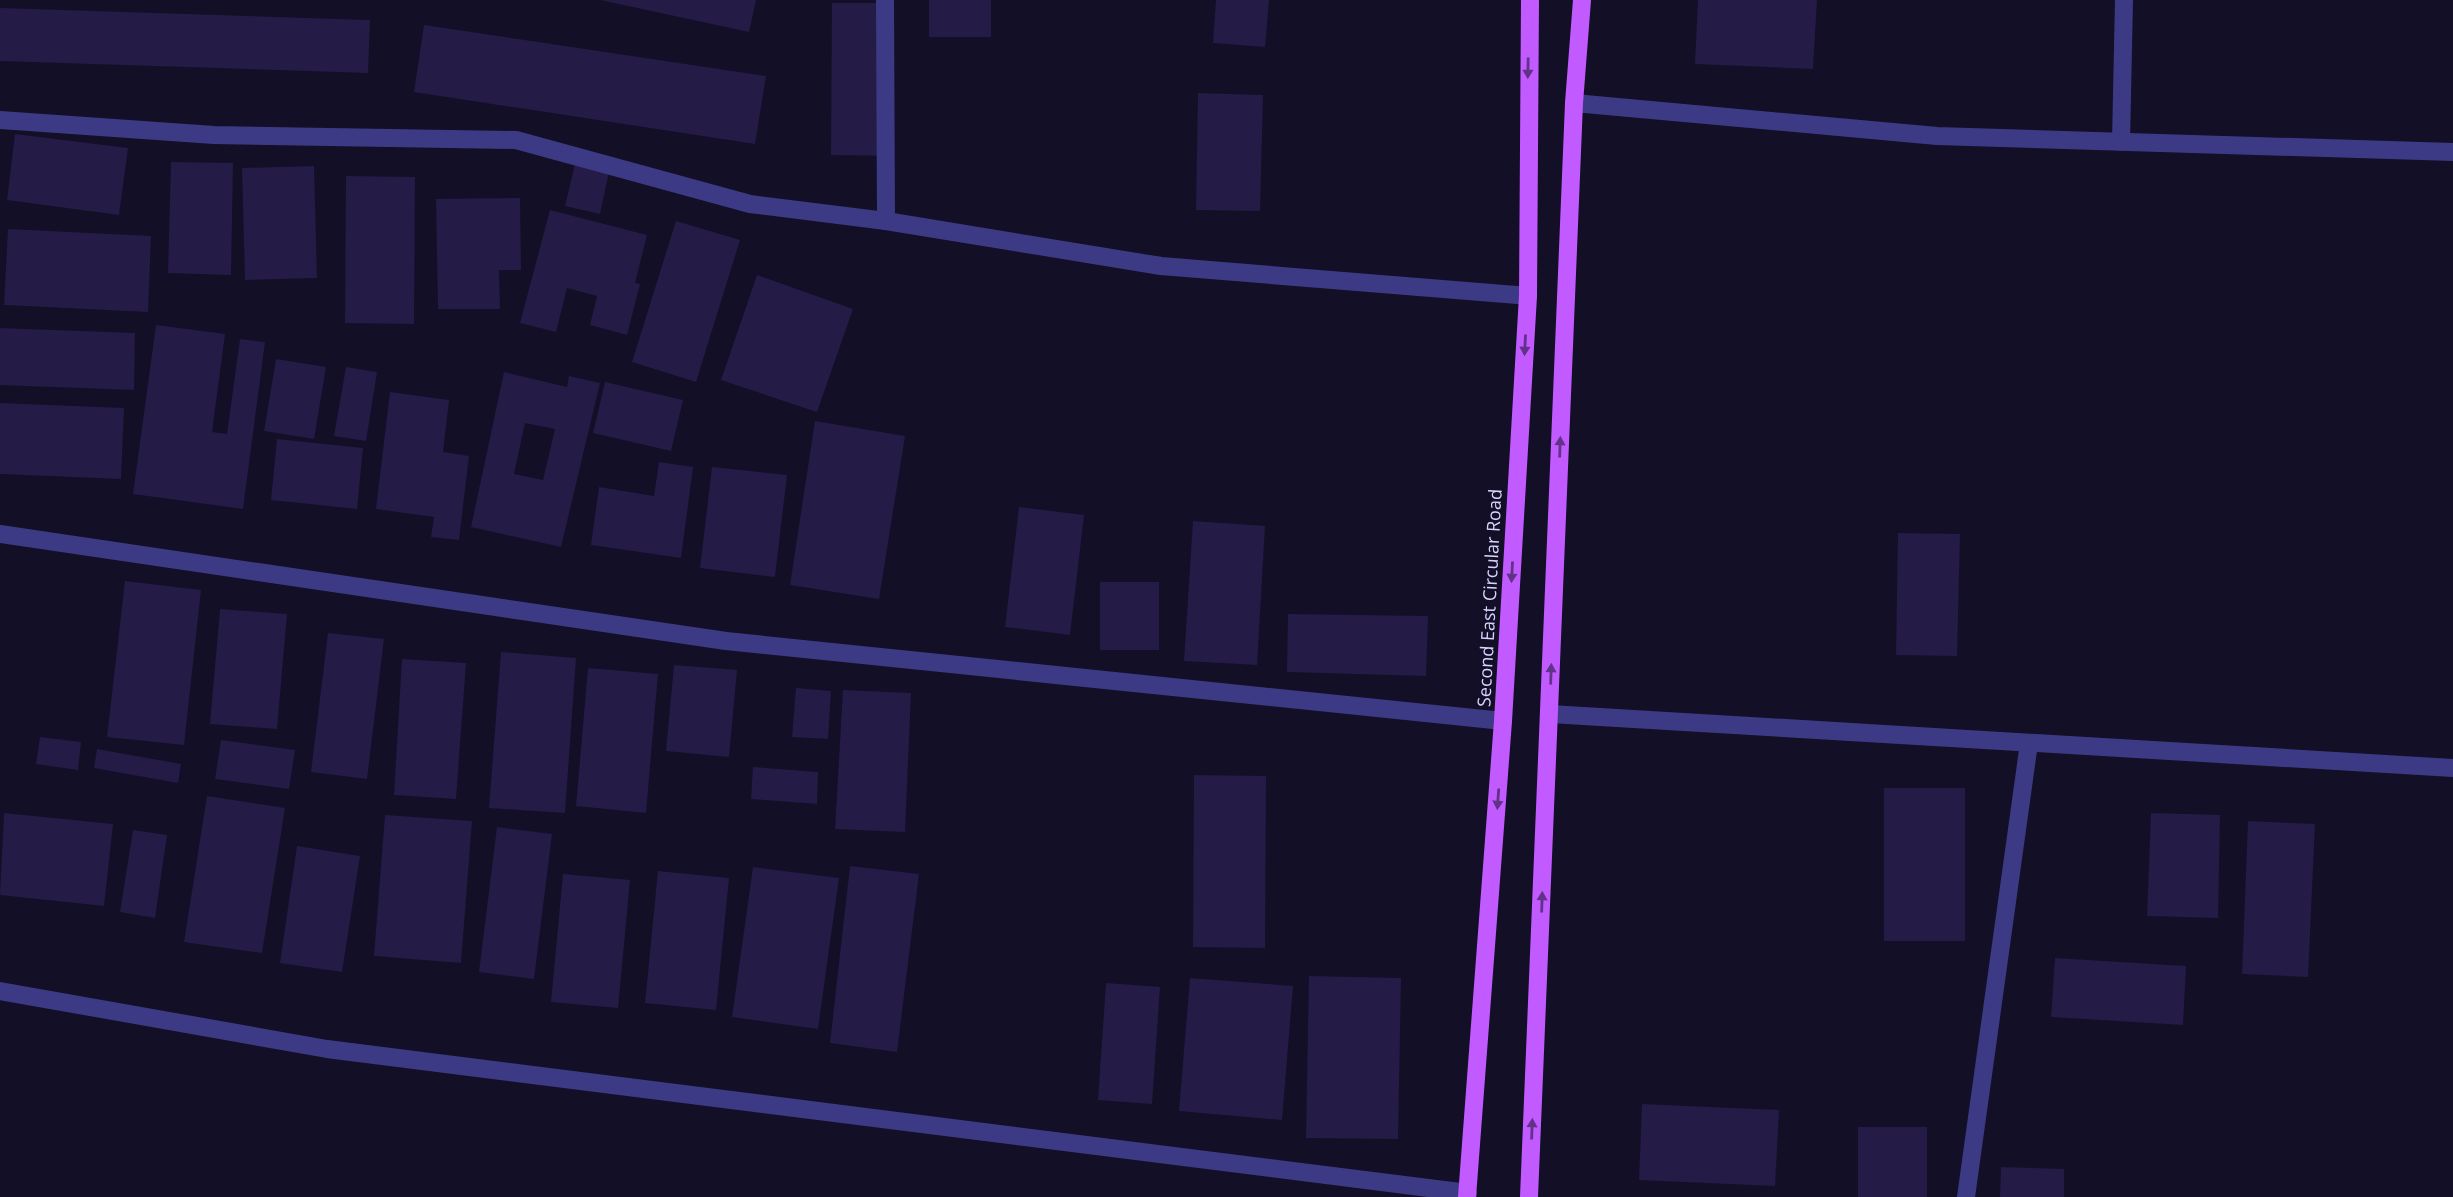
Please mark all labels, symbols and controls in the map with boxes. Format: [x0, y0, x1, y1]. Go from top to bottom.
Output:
one-way arrow [1523, 57, 1534, 79]
one-way arrow [1520, 334, 1531, 356]
one-way arrow [1555, 436, 1566, 458]
street label: Second East Circular Road [1471, 488, 1507, 708]
one-way arrow [1506, 561, 1517, 583]
one-way arrow [1546, 663, 1557, 685]
one-way arrow [1492, 788, 1503, 810]
one-way arrow [1536, 890, 1547, 912]
one-way arrow [1527, 1118, 1538, 1140]

